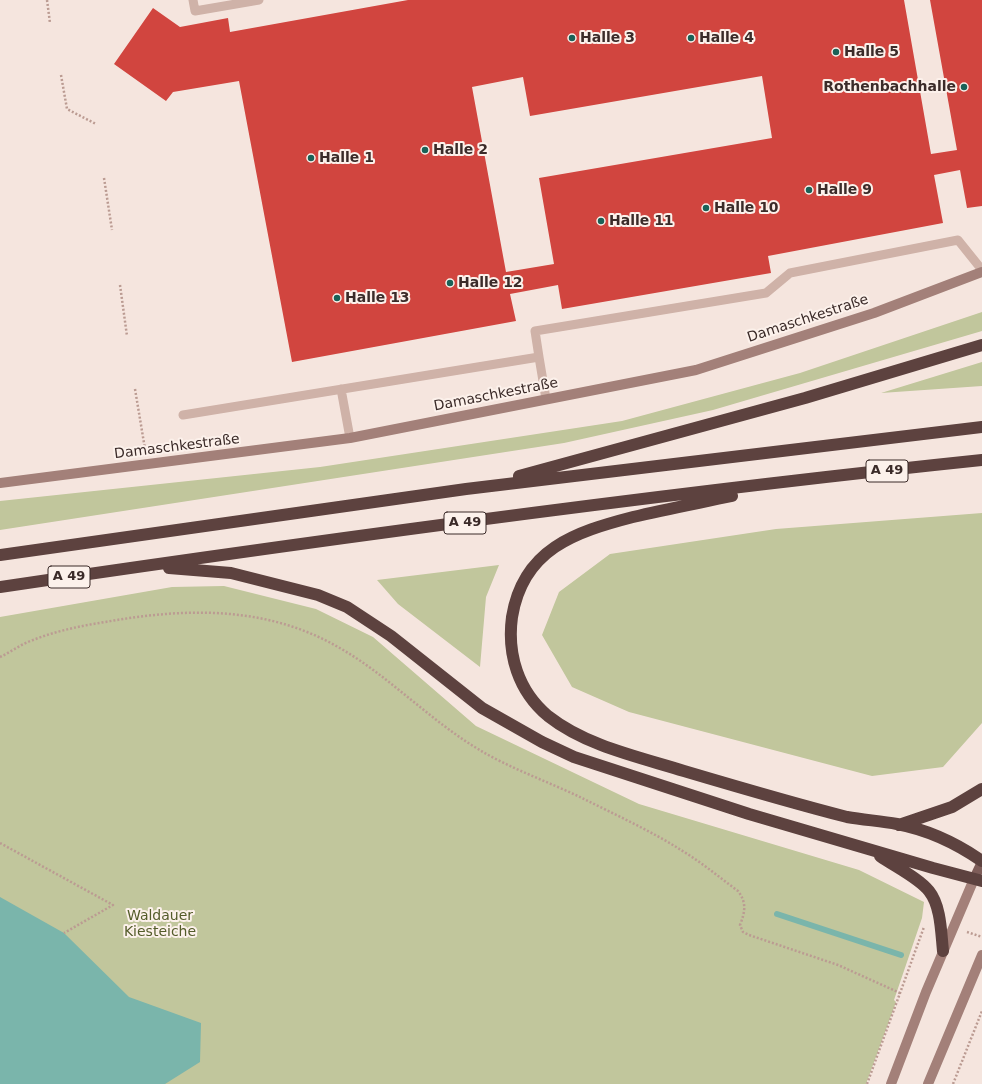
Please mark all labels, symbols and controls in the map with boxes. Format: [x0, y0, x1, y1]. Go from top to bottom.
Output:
place label: Halle 3 [580, 30, 635, 46]
place label: Halle 4 [699, 30, 754, 46]
marker: Halle 3 [567, 33, 577, 43]
marker: Halle 4 [686, 33, 696, 43]
place label: Halle 5 [844, 44, 899, 60]
marker: Halle 5 [831, 47, 841, 57]
place label: Rothenbachhalle [823, 79, 956, 95]
marker: Rothenbachhalle [959, 82, 969, 92]
place label: Halle 2 [433, 142, 488, 158]
marker: Halle 2 [420, 145, 430, 155]
place label: Halle 1 [319, 150, 374, 166]
marker: Halle 1 [306, 153, 316, 163]
place label: Halle 9 [817, 182, 872, 198]
marker: Halle 9 [804, 185, 814, 195]
place label: Halle 10 [714, 200, 779, 216]
marker: Halle 10 [701, 203, 711, 213]
place label: Halle 11 [609, 213, 674, 229]
marker: Halle 11 [596, 216, 606, 226]
place label: Halle 12 [458, 275, 523, 291]
marker: Halle 12 [445, 278, 455, 288]
place label: Halle 13 [345, 290, 410, 306]
street label: Damaschkestraße [745, 292, 871, 346]
marker: Halle 13 [332, 293, 342, 303]
street label: Damaschkestraße [432, 375, 560, 415]
street label: Damaschkestraße [113, 431, 241, 463]
road number: A 49 [866, 460, 908, 482]
road number: A 49 [444, 512, 486, 534]
road number: A 49 [48, 566, 90, 588]
park label: Waldauer Kiesteiche [124, 908, 196, 940]

